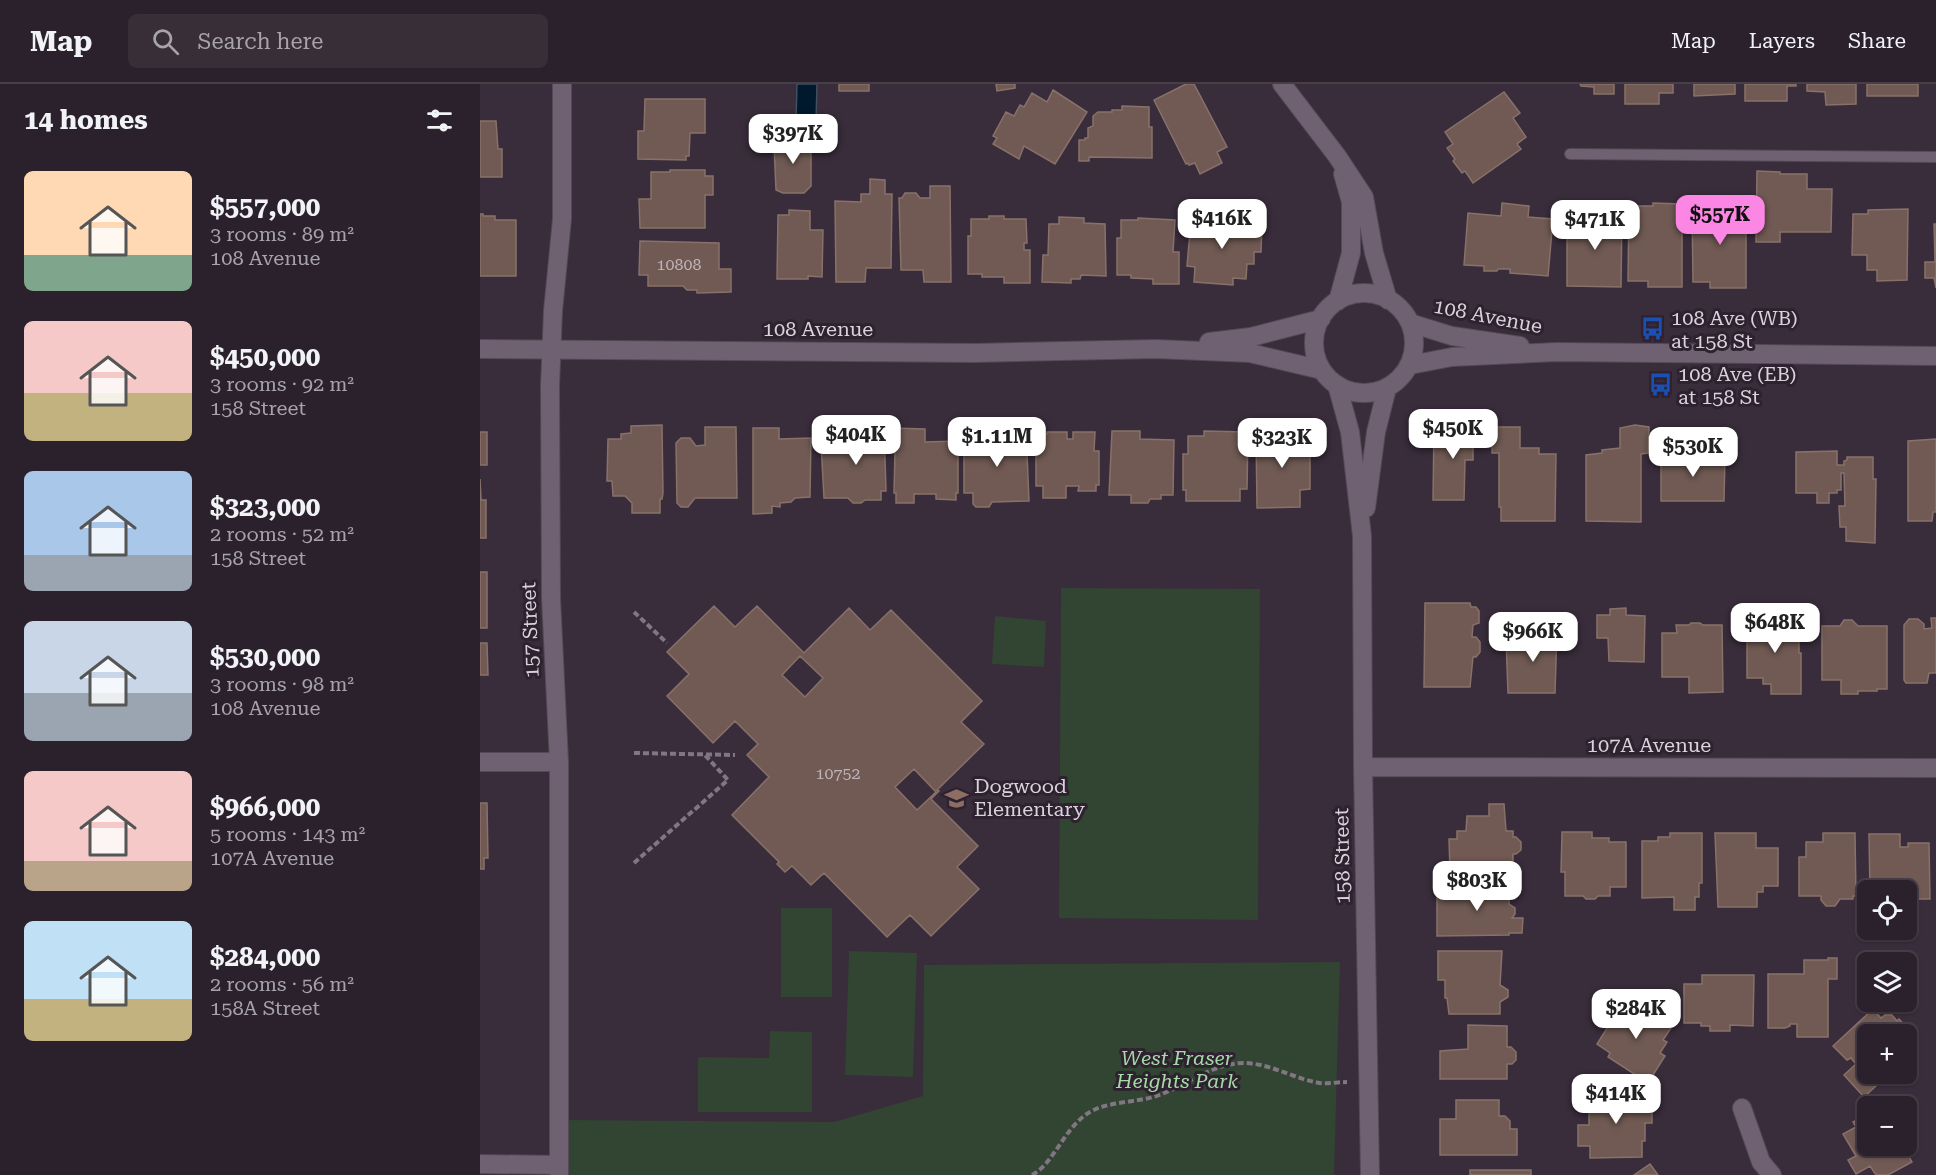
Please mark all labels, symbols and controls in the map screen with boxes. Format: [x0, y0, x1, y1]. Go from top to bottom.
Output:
search box [128, 14, 548, 68]
text: Map [30, 25, 92, 58]
icon: search [149, 25, 182, 58]
text: Search here [197, 29, 323, 54]
text: Map [1671, 29, 1716, 53]
text: Layers [1749, 29, 1815, 53]
text: Share [1848, 29, 1906, 53]
icon: filters [423, 104, 456, 137]
text: 14 homes [24, 105, 148, 135]
pin: $397K [751, 114, 835, 165]
text: $397K [763, 121, 823, 145]
text: $557,000 [210, 192, 320, 222]
icon: home [72, 195, 144, 267]
pin: $557K [1678, 195, 1762, 246]
pin: $416K [1180, 199, 1264, 250]
pin: $471K [1553, 200, 1637, 251]
text: $557K [1690, 202, 1750, 226]
text: $416K [1192, 206, 1252, 230]
text: $471K [1565, 207, 1625, 231]
text: 3 rooms · 89 m² [210, 222, 354, 246]
text: 108 Avenue [210, 246, 320, 270]
house number: 10808 [657, 255, 701, 274]
street label: 108 Avenue [1432, 294, 1544, 338]
place label: 108 Ave (WB) at 158 St [1671, 306, 1798, 353]
bus stop icon: 108 Ave (WB) at 158 St [1640, 316, 1666, 342]
street label: 108 Avenue [763, 317, 873, 341]
text: $450,000 [210, 342, 320, 372]
icon: home [72, 345, 144, 417]
place label: 108 Ave (EB) at 158 St [1678, 362, 1796, 409]
text: 3 rooms · 92 m² [210, 372, 354, 396]
bus stop icon: 108 Ave (EB) at 158 St [1647, 372, 1673, 398]
text: 158 Street [210, 396, 306, 420]
pin: $450K [1411, 409, 1495, 460]
pin: $404K [814, 415, 898, 466]
text: $450K [1423, 416, 1483, 440]
pin: $1.11M [948, 417, 1046, 468]
pin: $323K [1240, 418, 1324, 469]
text: $404K [826, 422, 886, 446]
text: $1.11M [962, 424, 1032, 448]
text: $323K [1252, 425, 1312, 449]
pin: $530K [1651, 427, 1735, 478]
text: $530K [1663, 434, 1723, 458]
text: $323,000 [210, 492, 320, 522]
icon: home [72, 495, 144, 567]
text: 2 rooms · 52 m² [210, 522, 354, 546]
text: 158 Street [210, 546, 306, 570]
street label: 157 Street [516, 581, 544, 678]
pin: $648K [1733, 603, 1817, 654]
text: $648K [1745, 610, 1805, 634]
pin: $966K [1491, 612, 1575, 663]
text: $966K [1503, 619, 1563, 643]
text: $530,000 [210, 642, 320, 672]
icon: home [72, 645, 144, 717]
text: 3 rooms · 98 m² [210, 672, 354, 696]
text: 108 Avenue [210, 696, 320, 720]
street label: 107A Avenue [1587, 733, 1711, 757]
house number: 10752 [816, 764, 860, 783]
place label: Dogwood Elementary [974, 774, 1085, 821]
school or university icon: Dogwood Elementary [943, 785, 969, 811]
text: $966,000 [210, 792, 320, 822]
icon: home [72, 795, 144, 867]
street label: 158 Street [1329, 807, 1355, 904]
text: 5 rooms · 143 m² [210, 822, 365, 846]
text: 107A Avenue [210, 846, 334, 870]
pin: $803K [1435, 861, 1519, 912]
text: $803K [1447, 868, 1507, 892]
map controls [1857, 880, 1917, 1156]
button: locate [1857, 880, 1917, 940]
text: $284,000 [210, 942, 320, 972]
icon: home [72, 945, 144, 1017]
button: layers [1857, 952, 1917, 1012]
text: 2 rooms · 56 m² [210, 972, 354, 996]
pin: $284K [1594, 989, 1678, 1040]
text: 158A Street [210, 996, 320, 1020]
text: $284K [1606, 996, 1666, 1020]
button: + [1857, 1024, 1917, 1084]
park label: West Fraser Heights Park [1115, 1046, 1238, 1093]
pin: $414K [1574, 1074, 1658, 1125]
text: $414K [1586, 1081, 1646, 1105]
button: − [1857, 1096, 1917, 1156]

